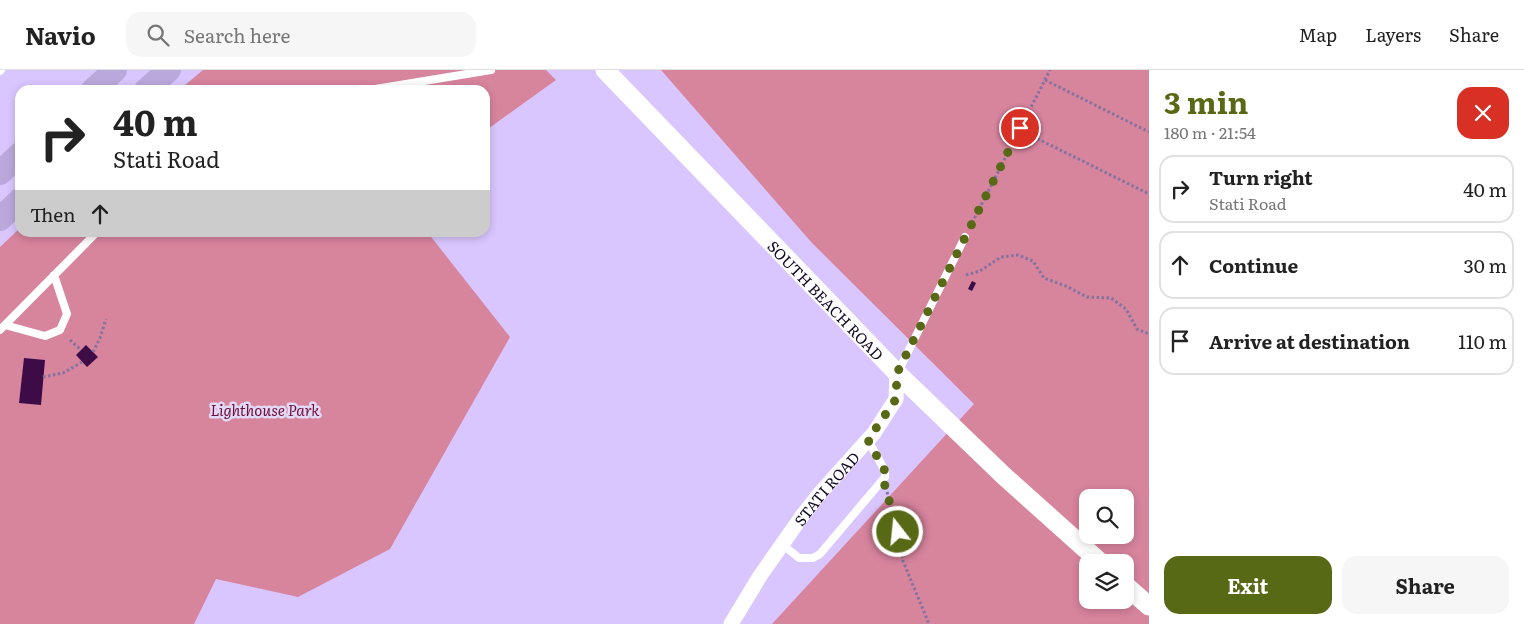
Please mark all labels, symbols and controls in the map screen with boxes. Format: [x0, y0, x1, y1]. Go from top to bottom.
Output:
search box [126, 12, 476, 57]
text: Navio [25, 17, 96, 52]
icon: search [144, 21, 172, 49]
text: Search here [184, 21, 290, 49]
text: Map [1299, 21, 1337, 48]
text: Layers [1365, 21, 1421, 48]
text: Share [1449, 21, 1499, 48]
text: 3 min [1164, 79, 1248, 123]
button: close [1457, 87, 1509, 139]
text: 40 m [113, 95, 198, 147]
icon: right [30, 105, 95, 170]
pin [999, 107, 1041, 149]
icon: arrive [1006, 114, 1034, 142]
text: 180 m · 21:54 [1164, 120, 1256, 144]
text: Stati Road [113, 142, 220, 175]
text: Turn right [1209, 163, 1313, 191]
icon: right [1166, 175, 1194, 203]
text: 40 m [1463, 175, 1507, 203]
text: Stati Road [1209, 191, 1287, 215]
text: Then [30, 200, 76, 228]
icon: ahead [86, 200, 114, 228]
street label: SOUTH BEACH ROAD [763, 234, 890, 365]
icon: ahead [1166, 251, 1194, 279]
text: Continue [1209, 251, 1298, 279]
text: 30 m [1463, 251, 1507, 279]
icon: arrive [1166, 327, 1194, 355]
text: Arrive at destination [1209, 327, 1410, 355]
text: 110 m [1458, 327, 1507, 355]
park label: Lighthouse Park [210, 398, 320, 421]
street label: STATI ROAD [787, 446, 864, 530]
map controls [1079, 489, 1134, 609]
button: search [1079, 489, 1134, 544]
position arrow [871, 505, 923, 557]
button: layers [1079, 554, 1134, 609]
button: Exit [1164, 556, 1332, 614]
button: Share [1342, 556, 1509, 614]

